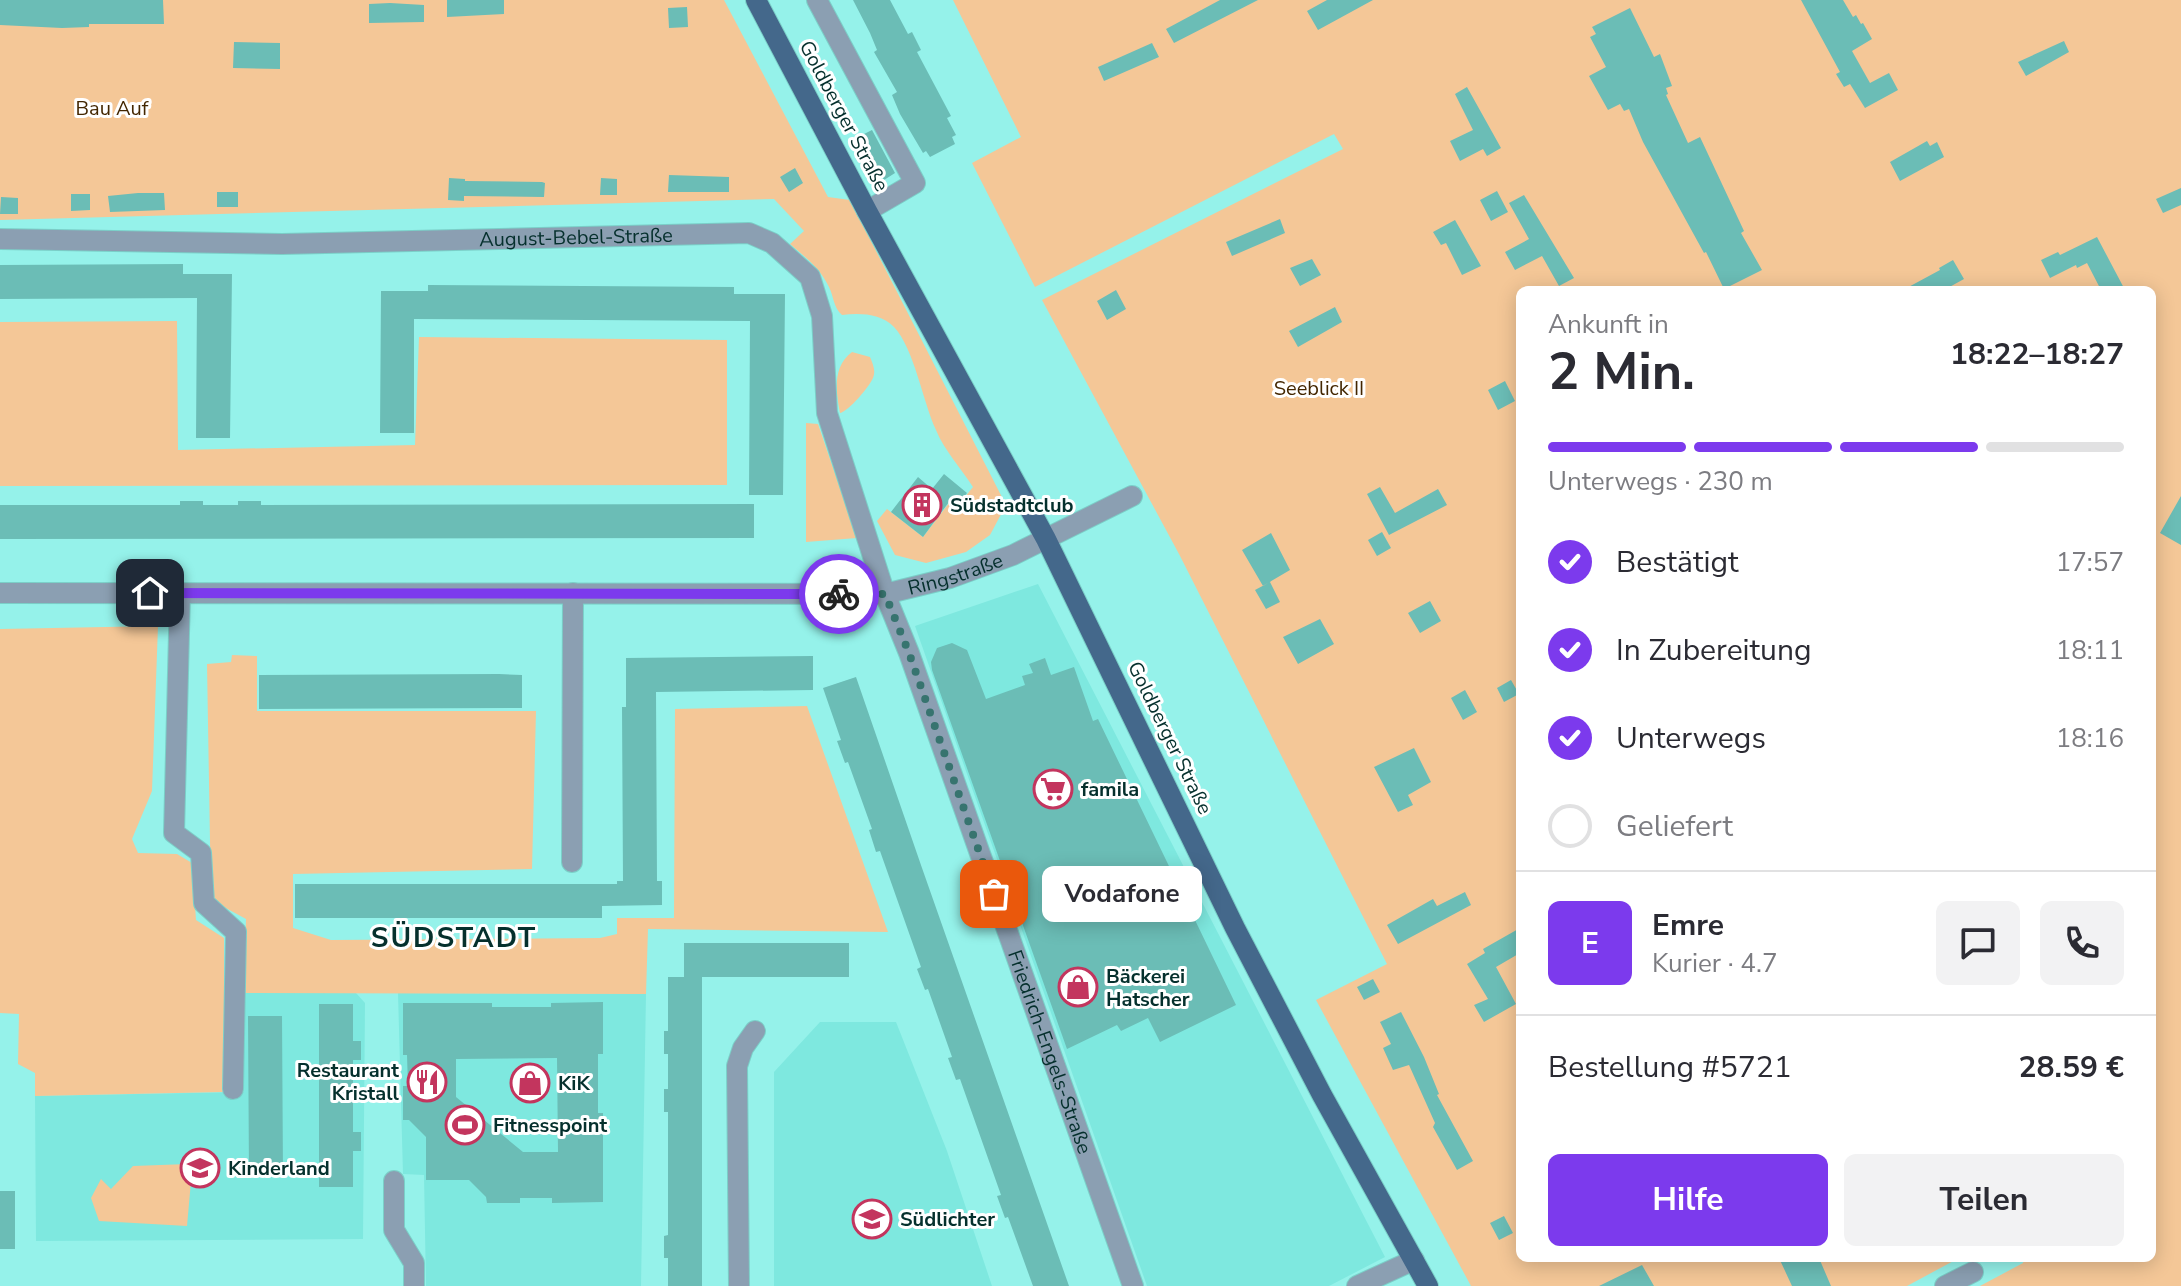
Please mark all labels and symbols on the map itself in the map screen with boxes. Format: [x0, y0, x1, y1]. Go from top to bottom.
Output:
street label: Goldberger Straße [793, 36, 895, 196]
park label: Bau Auf [76, 95, 149, 122]
street label: August-Bebel-Straße [479, 221, 673, 253]
park label: Seeblick II [1274, 375, 1364, 402]
building icon: Südstadtclub [901, 484, 943, 526]
place label: Südstadtclub [950, 492, 1073, 519]
street label: Ringstraße [905, 546, 1006, 601]
courier [799, 554, 879, 634]
pin [116, 559, 184, 627]
street label: Goldberger Straße [1121, 657, 1219, 819]
supermarket icon: famila [1032, 768, 1074, 810]
place label: famila [1081, 776, 1139, 803]
pin [960, 860, 1028, 928]
callout: Vodafone [1042, 866, 1202, 922]
district label: SÜDSTADT [371, 919, 537, 957]
street label: Friedrich-Engels-Straße [1002, 946, 1099, 1158]
place label: Bäckerei Hatscher [1106, 963, 1190, 1013]
shop icon: Bäckerei Hatscher [1057, 966, 1099, 1008]
place label: Restaurant Kristall [297, 1057, 400, 1107]
restaurant icon: Restaurant Kristall [406, 1061, 448, 1103]
shop icon: KiK [509, 1062, 551, 1104]
place label: KiK [558, 1070, 590, 1097]
sports icon: Fitnesspoint [444, 1104, 486, 1146]
place label: Fitnesspoint [493, 1112, 607, 1139]
school or university icon: Kinderland [179, 1147, 221, 1189]
place label: Kinderland [228, 1155, 330, 1182]
school or university icon: Südlichter [851, 1198, 893, 1240]
place label: Südlichter [900, 1206, 995, 1233]

